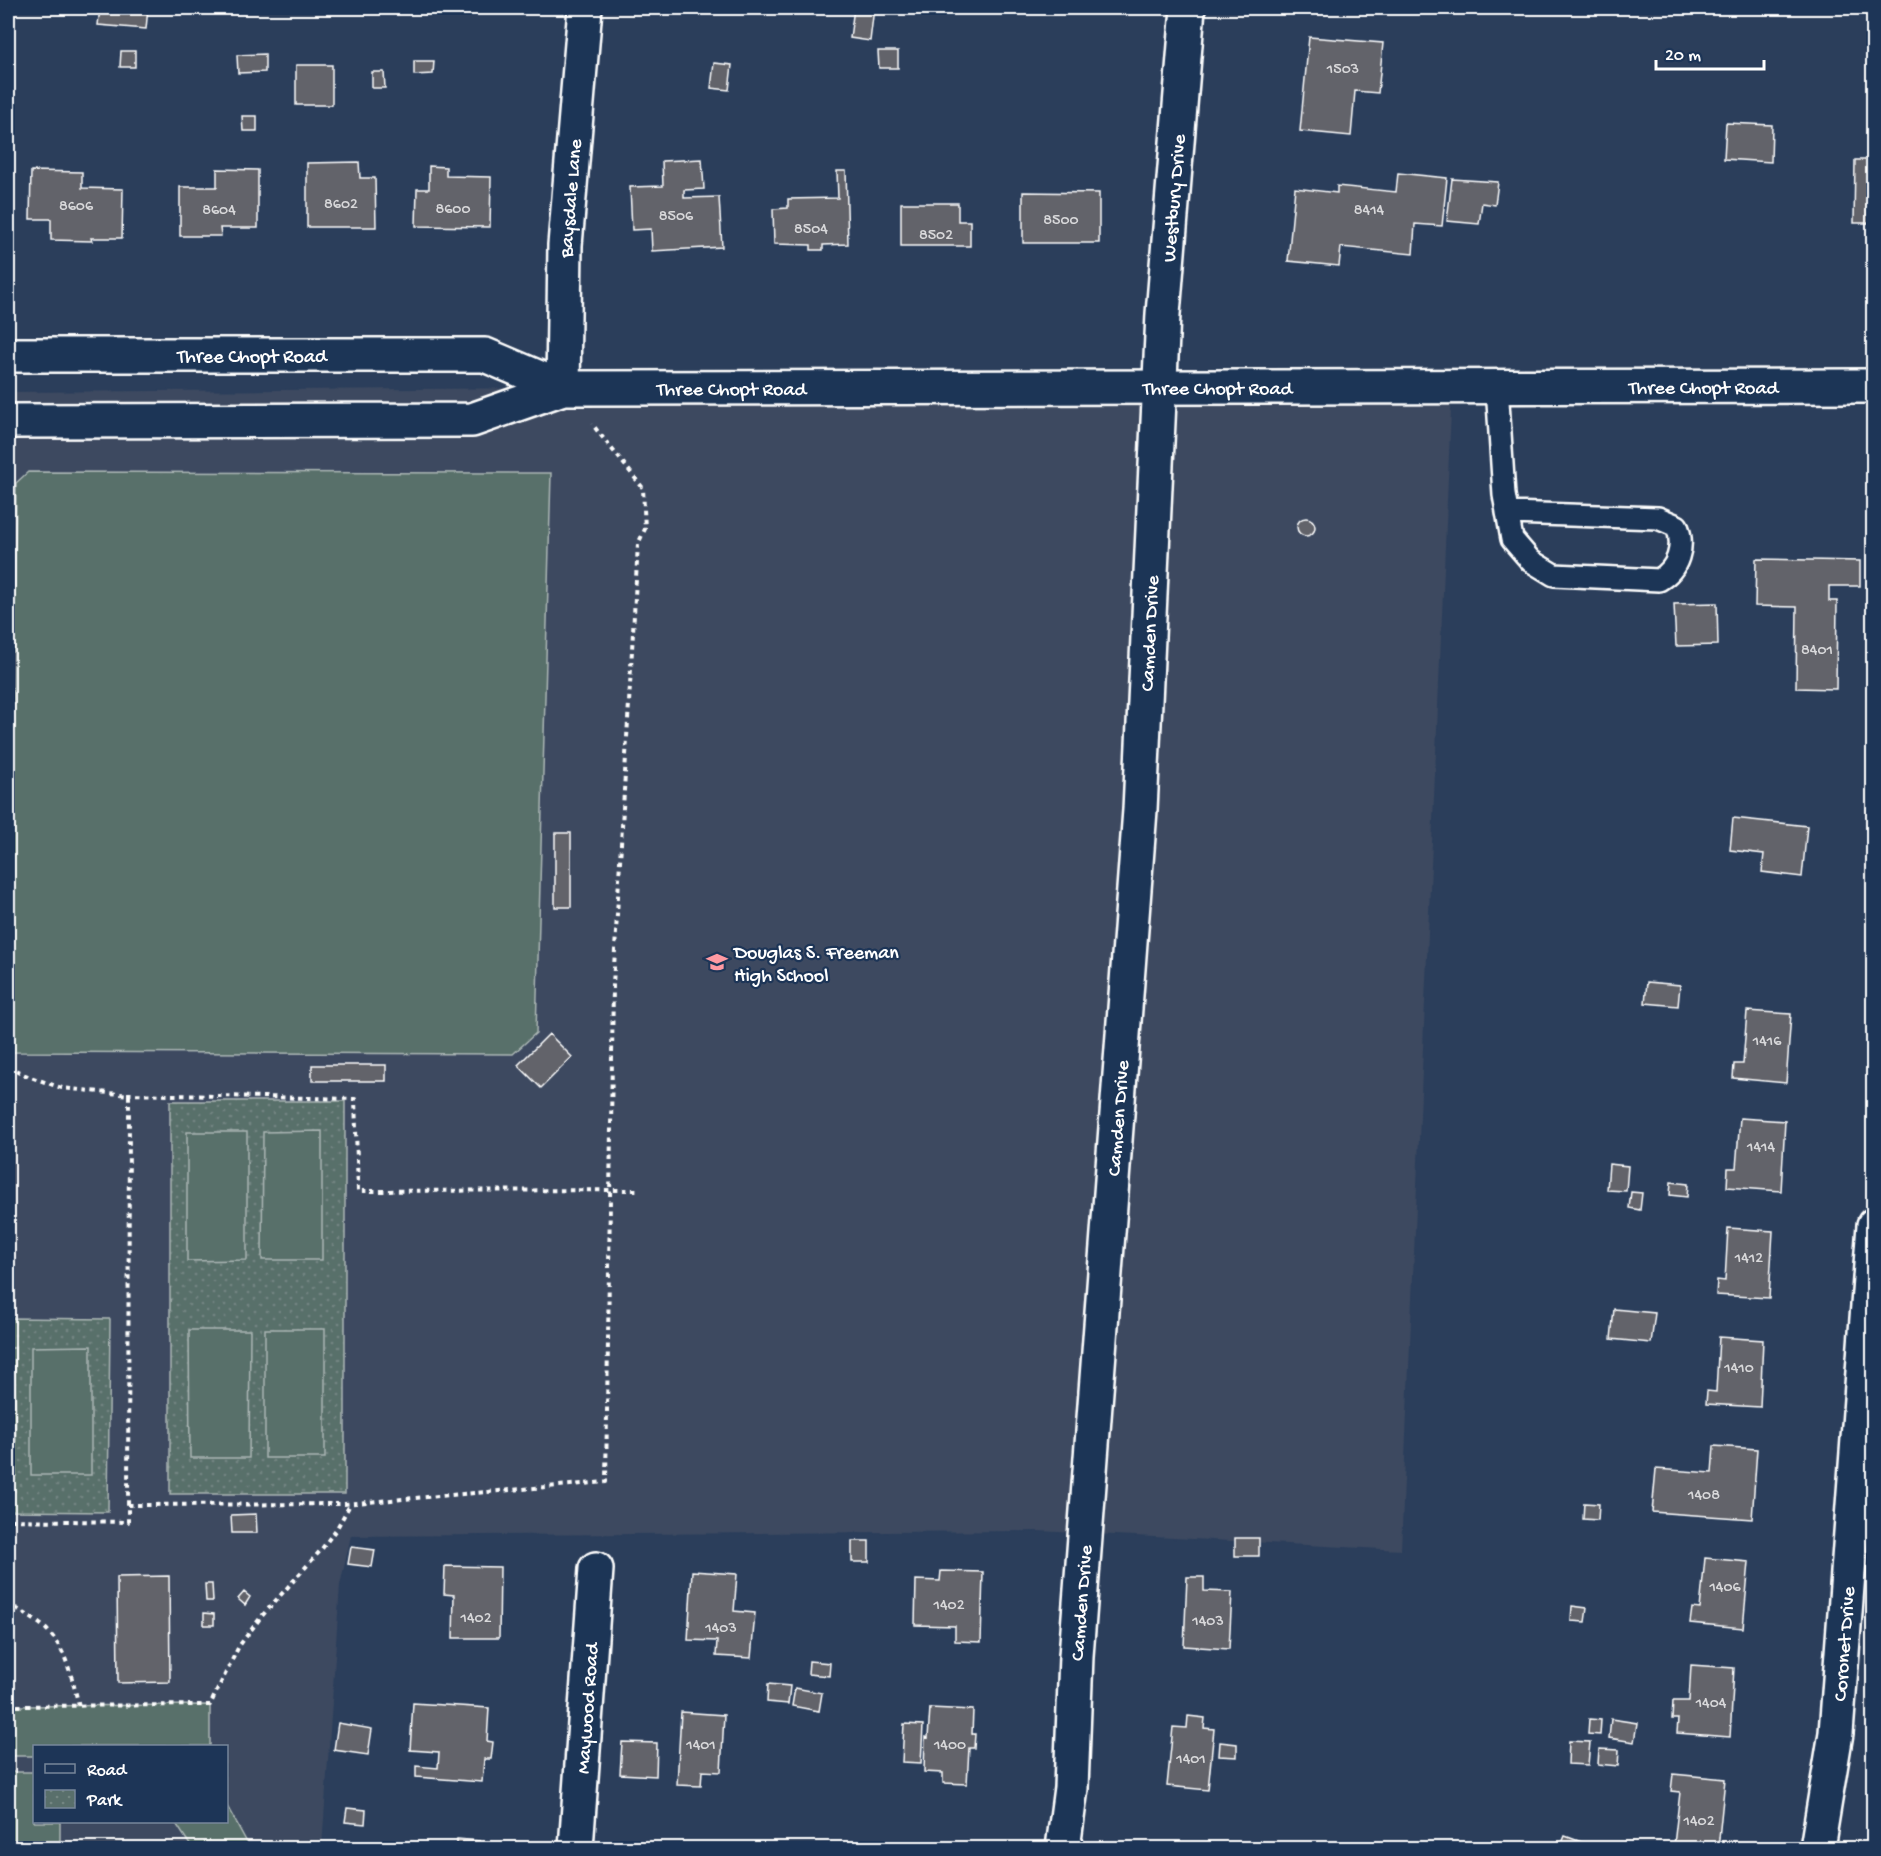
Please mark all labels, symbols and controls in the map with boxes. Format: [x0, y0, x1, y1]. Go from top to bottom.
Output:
scale bar [1656, 33, 1764, 71]
text: 20 m [1665, 46, 1701, 67]
house number: 1503 [1326, 61, 1359, 80]
street label: Westbury Drive [1159, 133, 1193, 263]
street label: Baysdale Lane [557, 137, 589, 259]
house number: 8602 [324, 196, 358, 215]
house number: 8606 [59, 198, 94, 217]
house number: 8600 [435, 201, 471, 220]
house number: 8604 [202, 202, 236, 221]
house number: 8414 [1354, 202, 1385, 221]
house number: 8506 [659, 208, 694, 227]
house number: 8500 [1043, 212, 1079, 231]
house number: 8504 [794, 221, 828, 240]
house number: 8502 [919, 227, 953, 246]
street label: Three Chopt Road [176, 347, 329, 370]
street label: Three Chopt Road [1628, 378, 1781, 401]
street label: Three Chopt Road [1142, 379, 1295, 402]
street label: Three Chopt Road [656, 380, 809, 403]
street label: Camden Drive [1138, 574, 1166, 692]
house number: 8401 [1801, 642, 1833, 661]
place label: Douglas S. Freeman High School [732, 943, 899, 989]
school or university icon: Douglas S. Freeman High School [705, 950, 729, 974]
house number: 1416 [1752, 1033, 1782, 1052]
street label: Camden Drive [1104, 1059, 1136, 1177]
house number: 1414 [1746, 1139, 1775, 1158]
house number: 1412 [1734, 1250, 1763, 1269]
house number: 1410 [1723, 1360, 1754, 1379]
house number: 1408 [1687, 1487, 1720, 1506]
street label: Camden Drive [1068, 1544, 1099, 1662]
house number: 1406 [1708, 1579, 1742, 1598]
street label: Coronet Drive [1830, 1585, 1862, 1702]
house number: 1402 [933, 1597, 965, 1616]
house number: 1402 [460, 1610, 492, 1629]
house number: 1403 [1191, 1613, 1224, 1632]
house number: 1403 [704, 1620, 737, 1639]
street label: Maywood Road [573, 1640, 606, 1775]
house number: 1404 [1695, 1695, 1727, 1714]
house number: 1401 [685, 1737, 716, 1756]
house number: 1400 [933, 1737, 966, 1756]
legend [33, 1745, 228, 1823]
house number: 1401 [1175, 1751, 1206, 1770]
text: Road [87, 1761, 128, 1782]
text: Park [86, 1791, 123, 1812]
house number: 1402 [1683, 1813, 1715, 1832]

